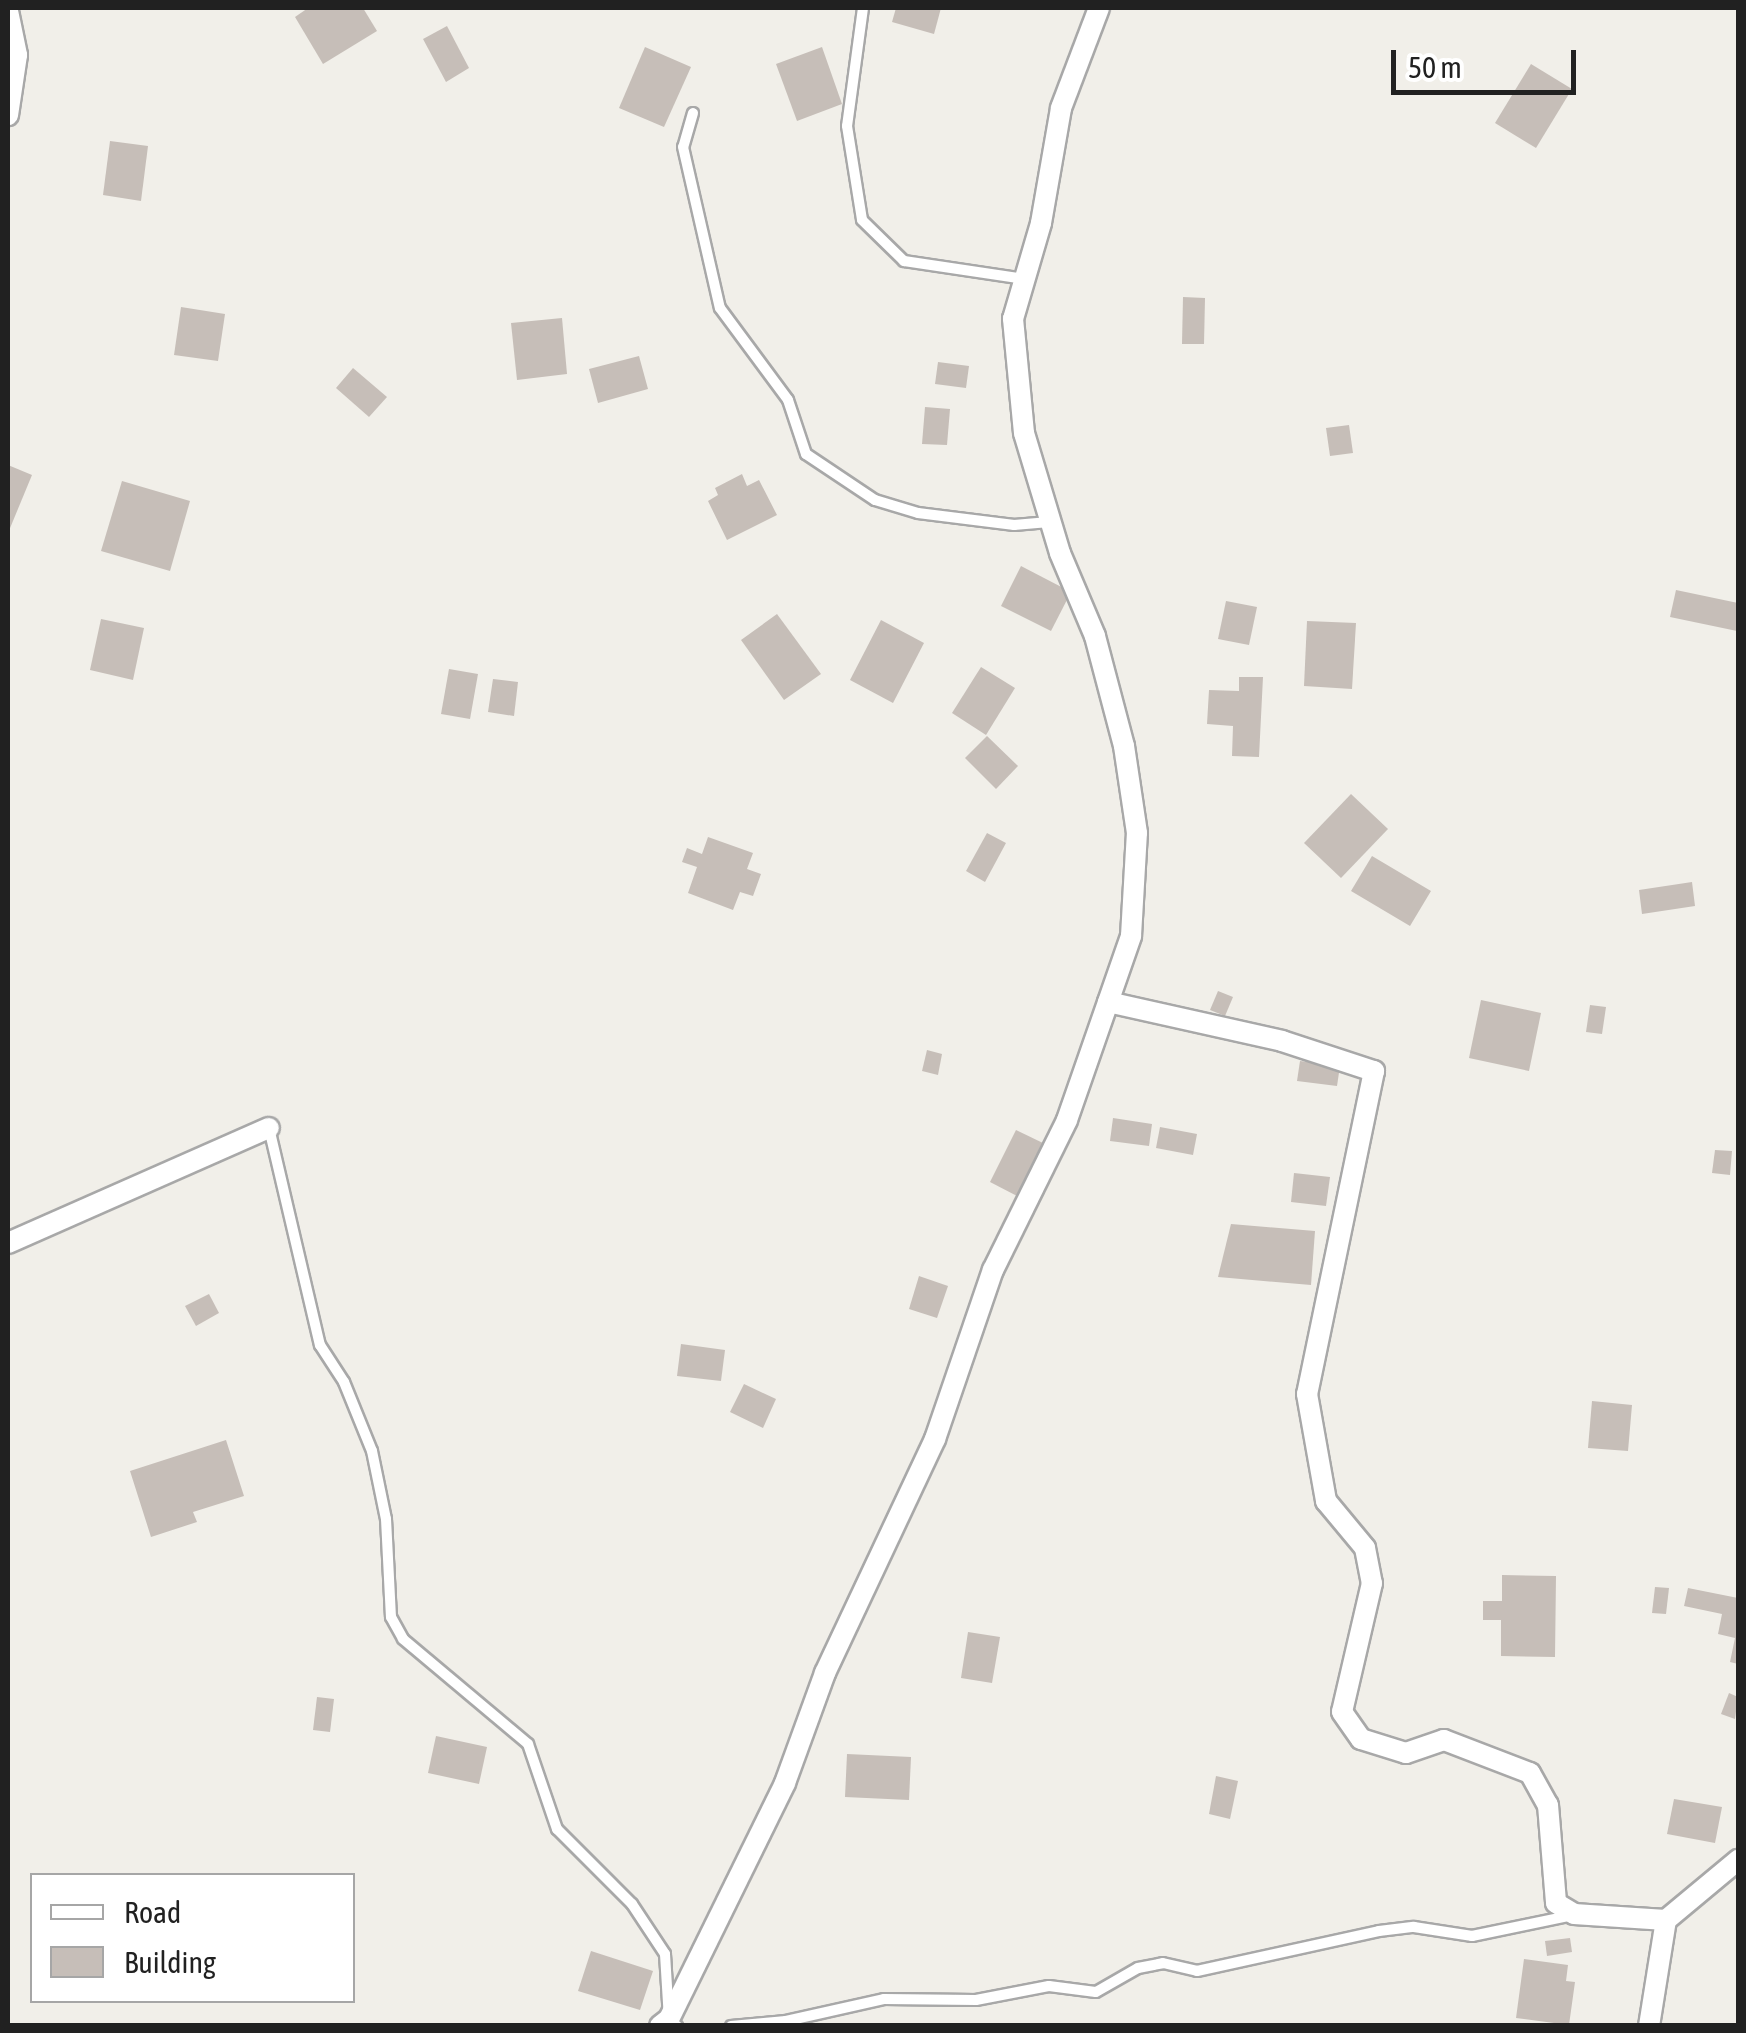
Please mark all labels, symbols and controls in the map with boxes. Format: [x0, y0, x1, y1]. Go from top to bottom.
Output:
scale bar [1396, 30, 1581, 92]
text: 50 m [1408, 50, 1462, 84]
legend [30, 1873, 355, 2003]
text: Road [124, 1895, 181, 1929]
text: Building [124, 1945, 216, 1979]

